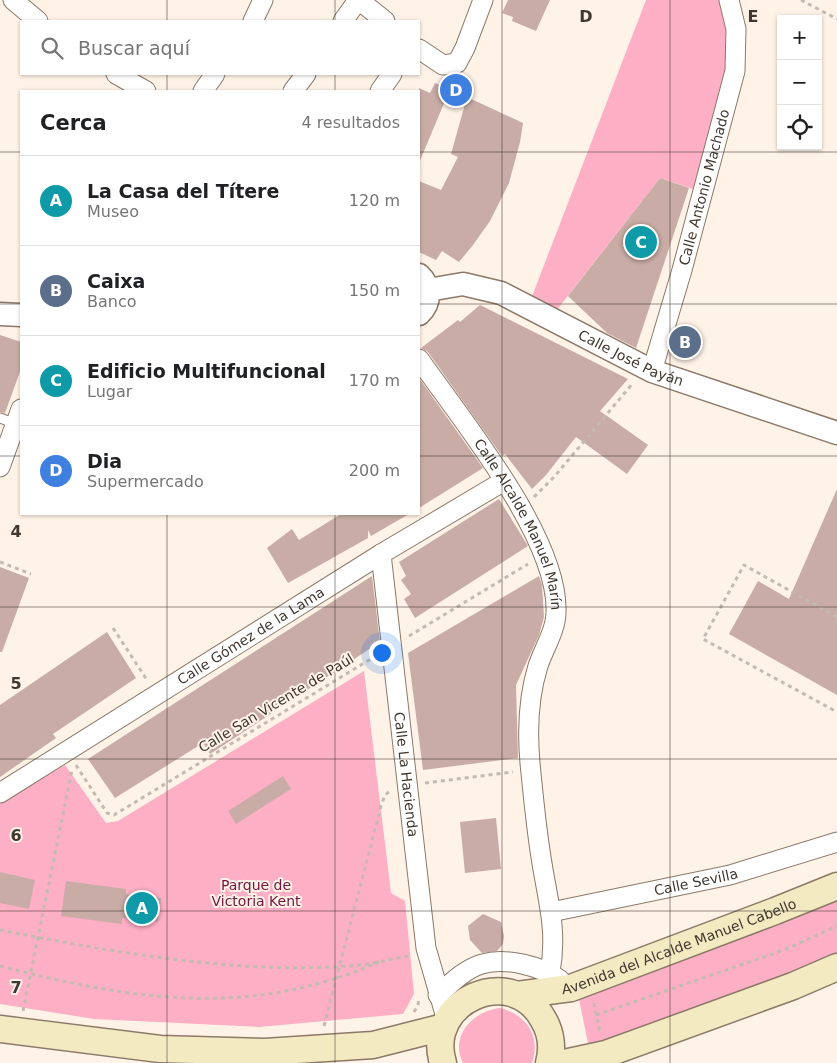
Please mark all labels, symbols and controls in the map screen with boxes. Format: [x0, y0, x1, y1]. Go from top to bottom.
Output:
text: D [579, 7, 593, 26]
text: E [748, 7, 758, 26]
map controls [777, 15, 822, 150]
button: + [777, 15, 822, 60]
search box [20, 20, 420, 75]
icon: search [38, 34, 66, 62]
text: Buscar aquí [78, 37, 190, 59]
button: − [777, 60, 822, 105]
pin: D [440, 71, 472, 109]
button: locate [777, 105, 822, 150]
street label: Calle Antonio Machado [676, 107, 732, 267]
text: Cerca [40, 111, 107, 135]
text: 4 resultados [301, 113, 400, 132]
text: La Casa del Títere [87, 180, 279, 202]
text: A [50, 191, 62, 210]
text: 120 m [349, 191, 400, 210]
text: Museo [87, 202, 139, 221]
pin: C [625, 223, 657, 261]
text: Caixa [87, 270, 145, 292]
text: B [50, 281, 62, 300]
text: 150 m [349, 281, 400, 300]
text: Banco [87, 292, 137, 311]
pin: B [669, 323, 701, 361]
street label: Calle José Payán [576, 326, 686, 389]
text: Edificio Multifuncional [87, 360, 326, 382]
text: C [50, 371, 62, 390]
text: 170 m [349, 371, 400, 390]
text: Lugar [87, 382, 132, 401]
street label: Calle Alcalde Manuel Marín [471, 436, 564, 610]
text: Dia [87, 450, 122, 472]
text: D [49, 461, 63, 480]
text: 200 m [349, 461, 400, 480]
text: Supermercado [87, 472, 204, 491]
text: 4 [10, 522, 22, 541]
street label: Calle Gómez de la Lama [174, 584, 327, 688]
your location [369, 640, 395, 666]
street label: Calle San Vicente de Paúl [196, 650, 356, 756]
text: 5 [10, 674, 22, 693]
street label: Calle La Hacienda [391, 711, 421, 838]
text: 6 [10, 826, 22, 845]
street label: Calle Sevilla [653, 865, 740, 899]
park label: Parque de Victoria Kent [211, 877, 301, 909]
pin: A [126, 889, 158, 927]
street label: Avenida del Alcalde Manuel Cabello [561, 895, 799, 997]
text: 7 [10, 978, 22, 997]

